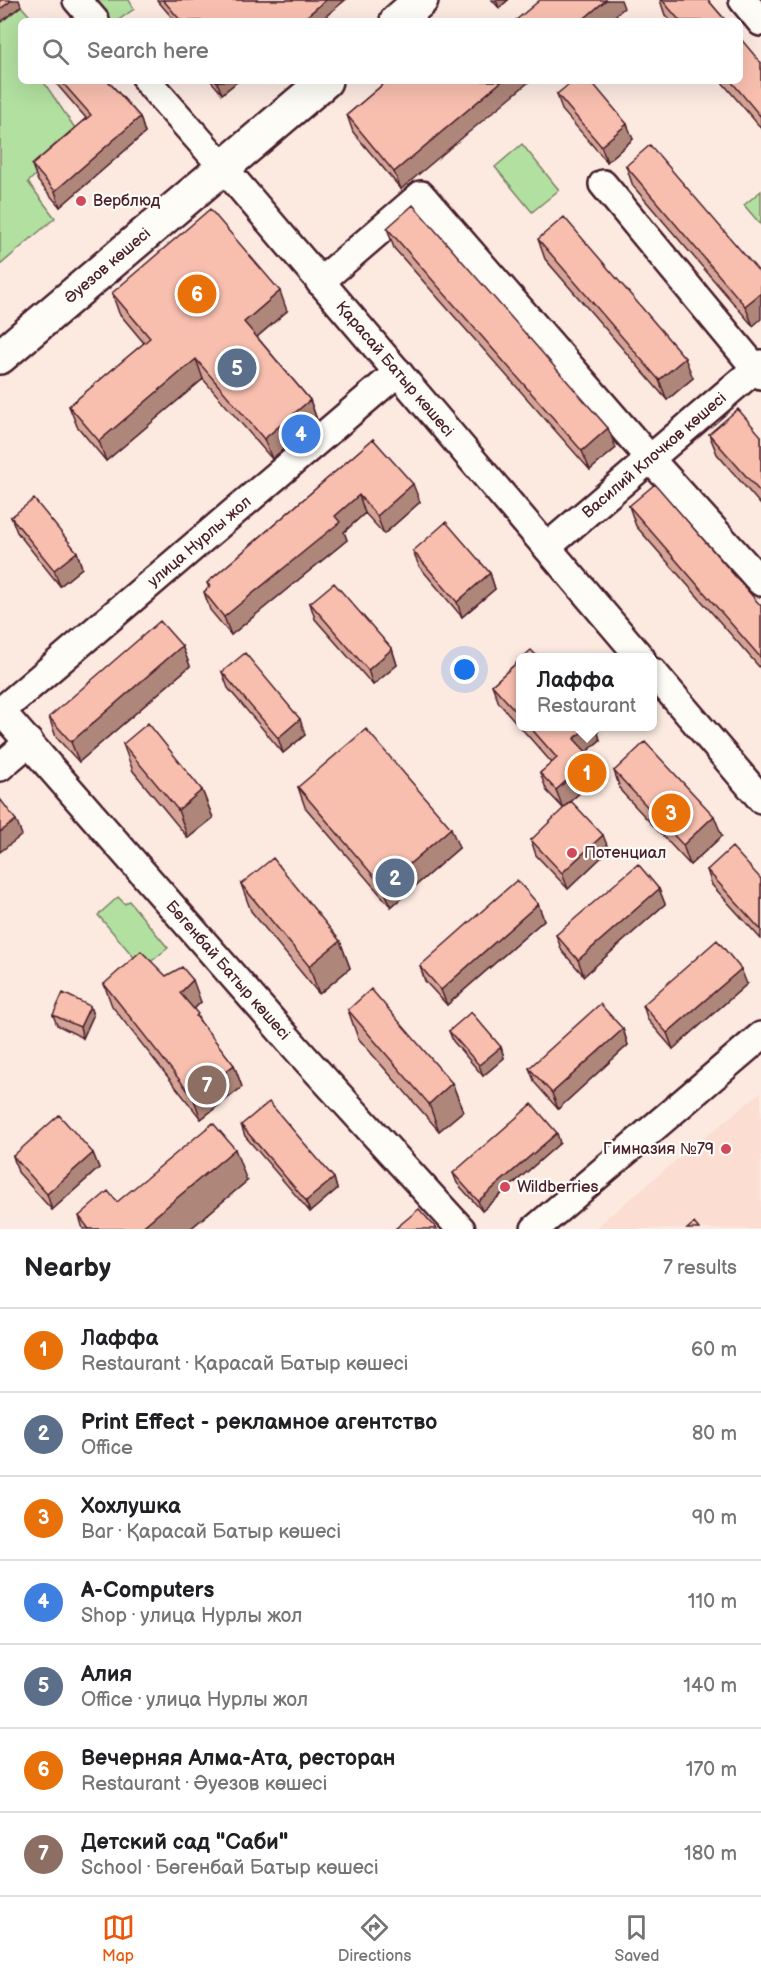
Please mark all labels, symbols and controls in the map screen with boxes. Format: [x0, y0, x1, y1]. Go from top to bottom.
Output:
search box [18, 18, 743, 84]
icon: search [39, 35, 72, 68]
text: Search here [87, 38, 209, 65]
place label: Верблюд [93, 192, 160, 211]
marker: Верблюд [74, 194, 88, 208]
street label: Әуезов көшесі [61, 224, 154, 308]
pin: 6 [178, 272, 216, 316]
street label: Қарасай Батыр көшесі [332, 297, 458, 441]
pin: 5 [218, 346, 256, 391]
street label: Василий Клочков көшесі [578, 389, 730, 522]
pin: 4 [282, 412, 320, 456]
street label: улица Нурлы жол [144, 492, 255, 591]
popup [516, 653, 657, 731]
your location [450, 655, 479, 684]
text: Лаффа [537, 667, 614, 694]
text: Restaurant [537, 694, 636, 718]
pin: 1 [568, 750, 606, 796]
pin: 3 [652, 790, 690, 836]
place label: Потенциал [584, 844, 666, 863]
marker: Потенциал [565, 846, 579, 860]
pin: 2 [376, 856, 414, 900]
street label: Бөгенбай Батыр көшесі [162, 897, 294, 1044]
pin: 7 [188, 1062, 226, 1108]
place label: Гимназия №79 [603, 1140, 714, 1159]
marker: Гимназия №79 [719, 1142, 733, 1156]
place label: Wildberries [517, 1178, 598, 1197]
marker: Wildberries [498, 1180, 512, 1194]
text: Nearby [24, 1253, 111, 1284]
text: 7 results [663, 1256, 737, 1280]
text: Лаффа [81, 1325, 158, 1352]
text: 1 [39, 1338, 48, 1362]
text: 60 m [691, 1338, 737, 1362]
text: Restaurant · Қарасай Батыр көшесі [81, 1352, 408, 1376]
text: Print Effect - рекламное агентство [81, 1409, 437, 1436]
text: 2 [38, 1422, 49, 1446]
text: 80 m [692, 1422, 737, 1446]
text: Office [81, 1436, 133, 1460]
text: Хохлушка [81, 1493, 181, 1520]
text: 3 [38, 1506, 49, 1530]
text: 90 m [692, 1506, 737, 1530]
text: Bar · Қарасай Батыр көшесі [81, 1520, 341, 1544]
text: A-Computers [81, 1577, 214, 1604]
text: 4 [38, 1590, 49, 1614]
text: 110 m [688, 1590, 737, 1614]
text: Shop · улица Нурлы жол [81, 1604, 302, 1628]
text: Алия [81, 1661, 132, 1688]
text: 5 [38, 1674, 49, 1698]
text: 140 m [683, 1674, 737, 1698]
text: Office · улица Нурлы жол [81, 1688, 308, 1712]
text: Вечерняя Алма-Ата, ресторан [81, 1745, 396, 1772]
text: 6 [37, 1758, 50, 1782]
text: 170 m [686, 1758, 737, 1782]
text: Restaurant · Әуезов көшесі [81, 1772, 327, 1796]
text: Детский сад "Саби" [81, 1829, 288, 1856]
text: 7 [38, 1842, 49, 1866]
text: 180 m [684, 1842, 737, 1866]
text: School · Бөгенбай Батыр көшесі [81, 1856, 379, 1880]
tab: Map [102, 1911, 135, 1966]
tab: Directions [338, 1911, 411, 1966]
tab: Saved [614, 1911, 659, 1966]

